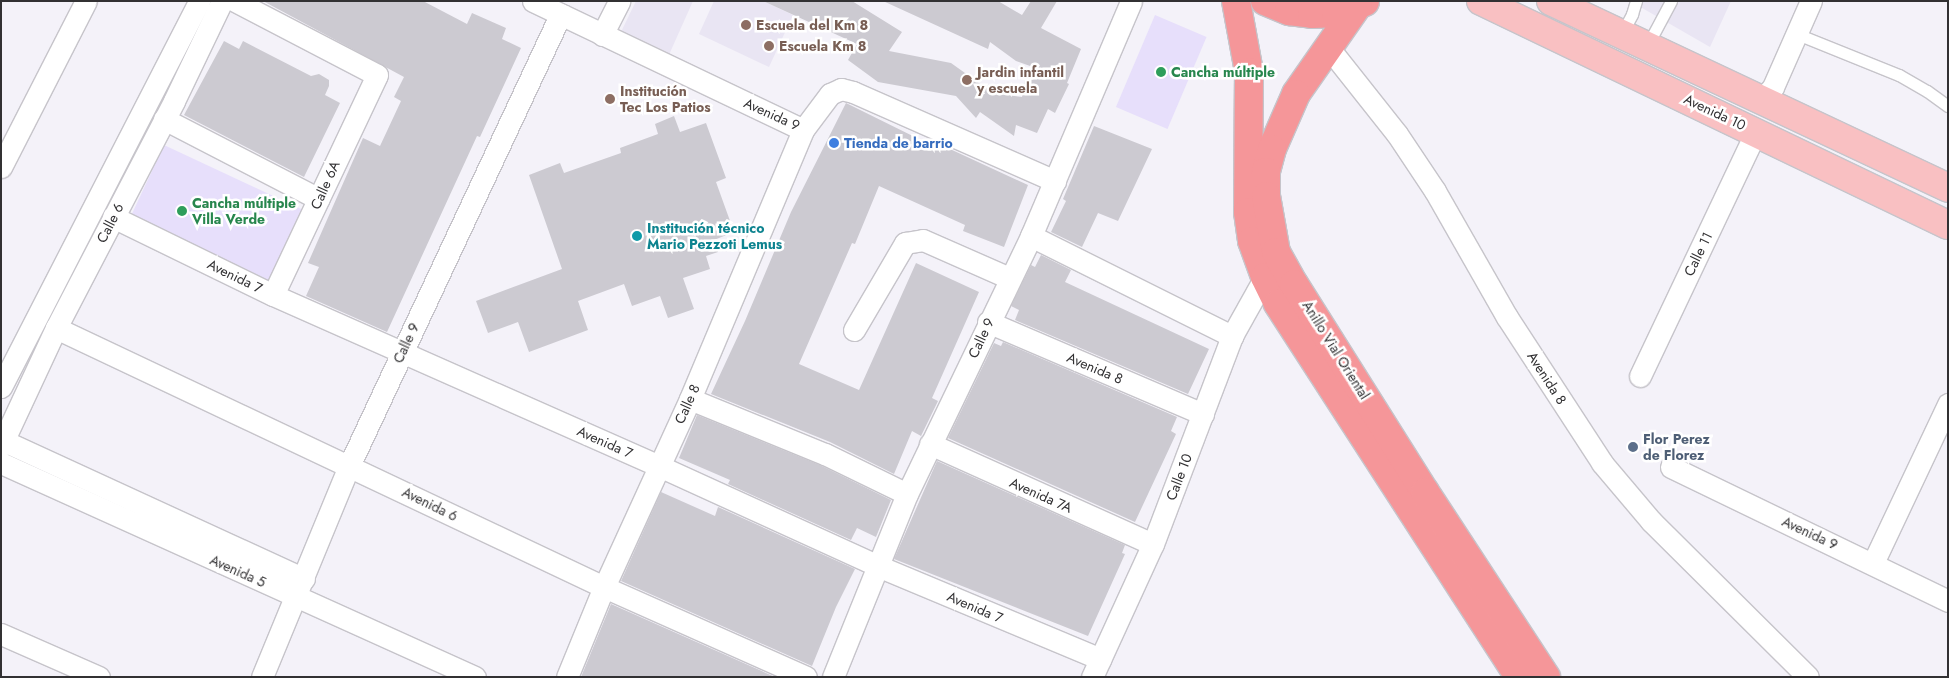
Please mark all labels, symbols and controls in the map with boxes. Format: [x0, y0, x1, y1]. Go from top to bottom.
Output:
place label: Escuela del Km 8 [756, 17, 868, 33]
marker: Escuela del Km 8 [740, 19, 752, 31]
place label: Escuela Km 8 [779, 38, 867, 54]
marker: Escuela Km 8 [763, 40, 775, 52]
place label: Jardin infantil y escuela [977, 64, 1064, 96]
place label: Cancha múltiple [1171, 64, 1275, 80]
marker: Cancha múltiple [1155, 66, 1167, 78]
marker: Jardin infantil y escuela [961, 74, 973, 86]
place label: Institución Tec Los Patios [620, 83, 711, 115]
street label: Avenida 10 [1681, 90, 1749, 134]
marker: Institución Tec Los Patios [604, 93, 616, 105]
street label: Avenida 9 [741, 94, 803, 134]
place label: Tienda de barrio [844, 135, 953, 151]
marker: Tienda de barrio [828, 137, 840, 149]
street label: Calle 6A [307, 158, 343, 212]
place label: Cancha múltiple Villa Verde [192, 195, 296, 228]
street label: Calle 6 [93, 200, 127, 246]
marker: Cancha múltiple Villa Verde [176, 205, 188, 217]
place label: Institución técnico Mario Pezzoti Lemus [647, 220, 782, 252]
street label: Calle 11 [1680, 229, 1716, 279]
marker: Institución técnico Mario Pezzoti Lemus [631, 230, 643, 242]
street label: Avenida 7 [205, 256, 265, 296]
street label: Anillo Vial Oriental [1299, 298, 1373, 402]
street label: Calle 9 [964, 315, 998, 361]
street label: Calle 9 [389, 320, 423, 366]
street label: Avenida 8 [1064, 349, 1126, 387]
street label: Avenida 8 [1524, 349, 1570, 407]
street label: Calle 8 [671, 381, 703, 427]
street label: Avenida 7 [575, 422, 635, 462]
place label: Flor Perez de Florez [1643, 431, 1710, 464]
marker: Flor Perez de Florez [1627, 441, 1639, 453]
street label: Calle 10 [1162, 451, 1196, 503]
street label: Avenida 7A [1007, 474, 1075, 516]
street label: Avenida 6 [400, 483, 460, 525]
street label: Avenida 9 [1779, 513, 1841, 553]
street label: Avenida 5 [207, 551, 269, 591]
street label: Avenida 7 [945, 588, 1005, 626]

